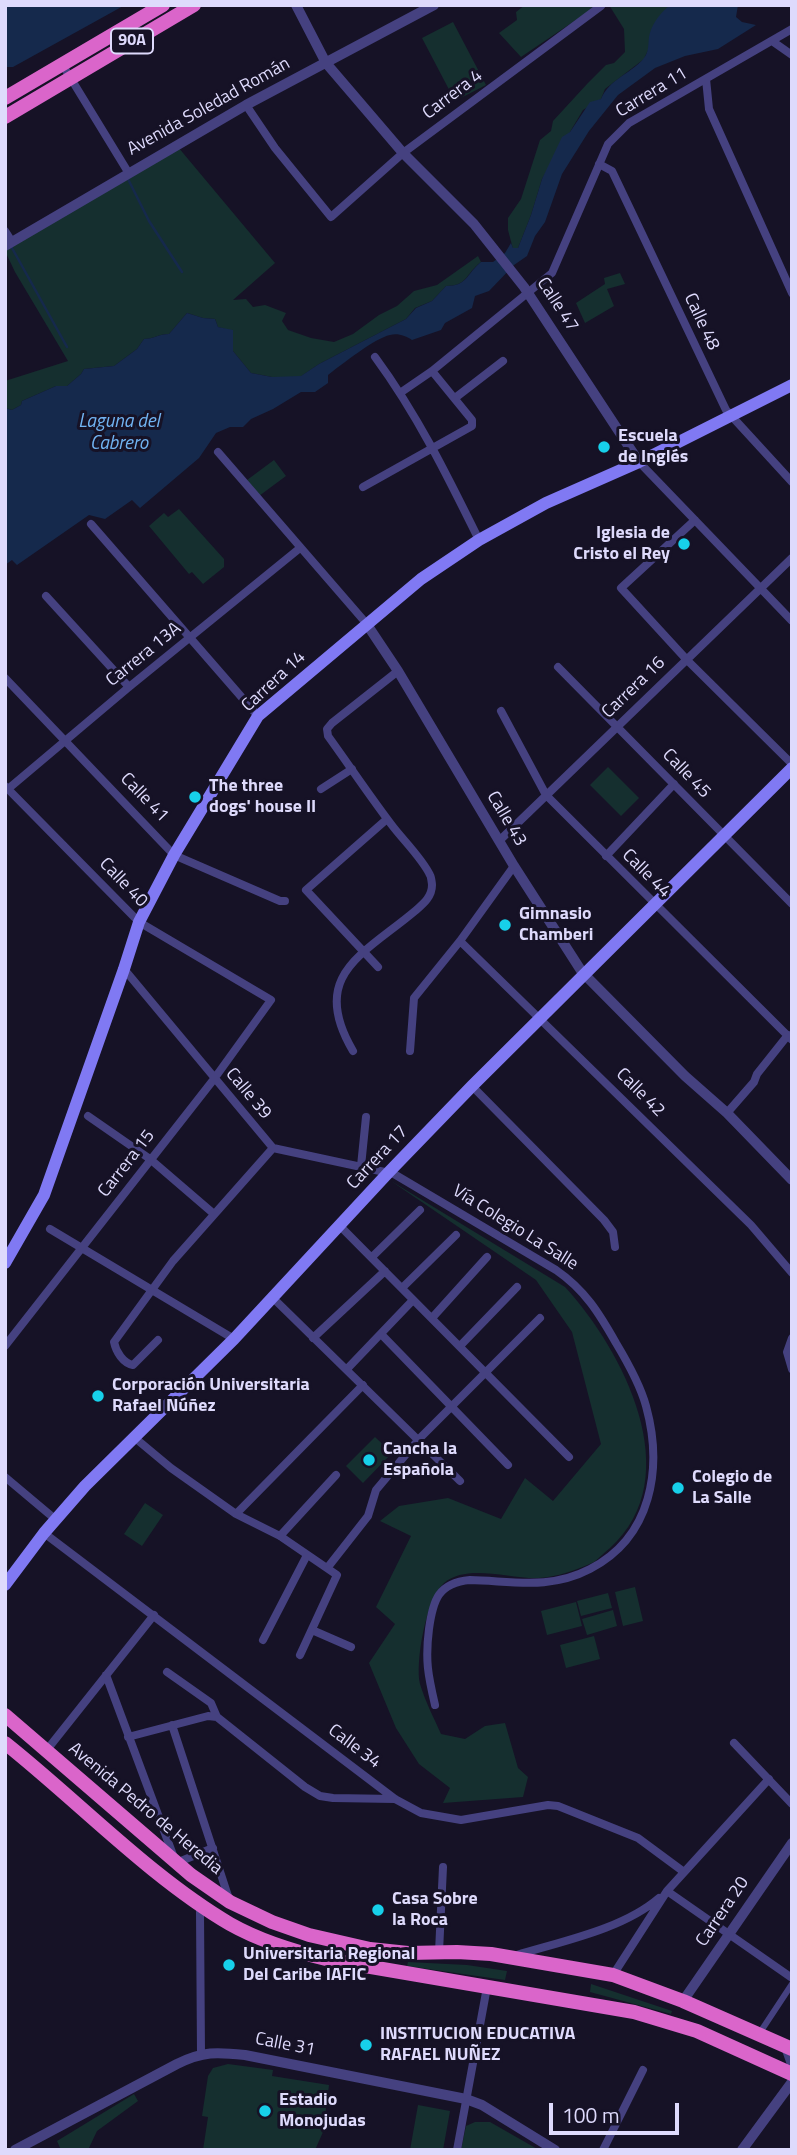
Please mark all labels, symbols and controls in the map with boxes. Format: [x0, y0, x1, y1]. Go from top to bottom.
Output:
road number: 90A [111, 28, 153, 54]
street label: Avenida Soledad Román [124, 53, 294, 161]
street label: Carrera 11 [612, 63, 692, 123]
street label: Carrera 4 [419, 65, 487, 125]
street label: Calle 47 [532, 274, 582, 336]
street label: Calle 48 [678, 290, 724, 354]
water label: Laguna del Cabrero [78, 411, 160, 455]
place label: Escuela de Inglés [618, 426, 688, 468]
marker: Escuela de Inglés [596, 439, 612, 455]
place label: Iglesia de Cristo el Rey [573, 523, 670, 566]
marker: Iglesia de Cristo el Rey [676, 536, 692, 552]
street label: Carrera 13A [102, 618, 186, 692]
street label: Carrera 14 [238, 647, 310, 717]
street label: Carrera 16 [598, 653, 670, 723]
street label: Calle 45 [657, 745, 715, 803]
street label: Calle 41 [115, 769, 173, 827]
place label: The three dogs' house II [209, 776, 316, 818]
street label: Calle 43 [481, 788, 531, 850]
marker: The three dogs' house II [187, 789, 203, 805]
street label: Calle 44 [617, 845, 675, 903]
street label: Calle 40 [94, 854, 152, 912]
place label: Gimnasio Chamberi [519, 904, 593, 946]
marker: Gimnasio Chamberi [497, 917, 513, 933]
street label: Calle 39 [220, 1064, 276, 1124]
street label: Calle 42 [611, 1064, 669, 1122]
street label: Carrera 17 [343, 1122, 413, 1194]
street label: Carrera 15 [94, 1126, 160, 1202]
street label: Vía Colegio La Salle [448, 1181, 582, 1275]
place label: Corporación Universitaria Rafael Núñez [112, 1375, 310, 1418]
marker: Corporación Universitaria Rafael Núñez [90, 1388, 106, 1404]
place label: Cancha la Española [383, 1439, 457, 1482]
marker: Cancha la Española [361, 1452, 377, 1468]
place label: Colegio de La Salle [692, 1467, 772, 1510]
marker: Colegio de La Salle [670, 1480, 686, 1496]
street label: Calle 34 [323, 1720, 385, 1774]
street label: Avenida Pedro de Heredia [64, 1738, 226, 1880]
street label: Carrera 20 [692, 1873, 754, 1951]
place label: Casa Sobre la Roca [392, 1889, 478, 1932]
marker: Casa Sobre la Roca [370, 1902, 386, 1918]
place label: Universitaria Regional Del Caribe IAFIC [243, 1944, 415, 1986]
marker: Universitaria Regional Del Caribe IAFIC [221, 1957, 237, 1973]
place label: INSTITUCION EDUCATIVA RAFAEL NUÑEZ [380, 2024, 575, 2066]
street label: Calle 31 [253, 2029, 317, 2061]
marker: INSTITUCION EDUCATIVA RAFAEL NUÑEZ [358, 2037, 374, 2053]
scale bar [552, 2088, 682, 2132]
place label: Estadio Monojudas [279, 2090, 366, 2132]
text: 100 m [562, 2099, 619, 2131]
marker: Estadio Monojudas [257, 2103, 273, 2119]

